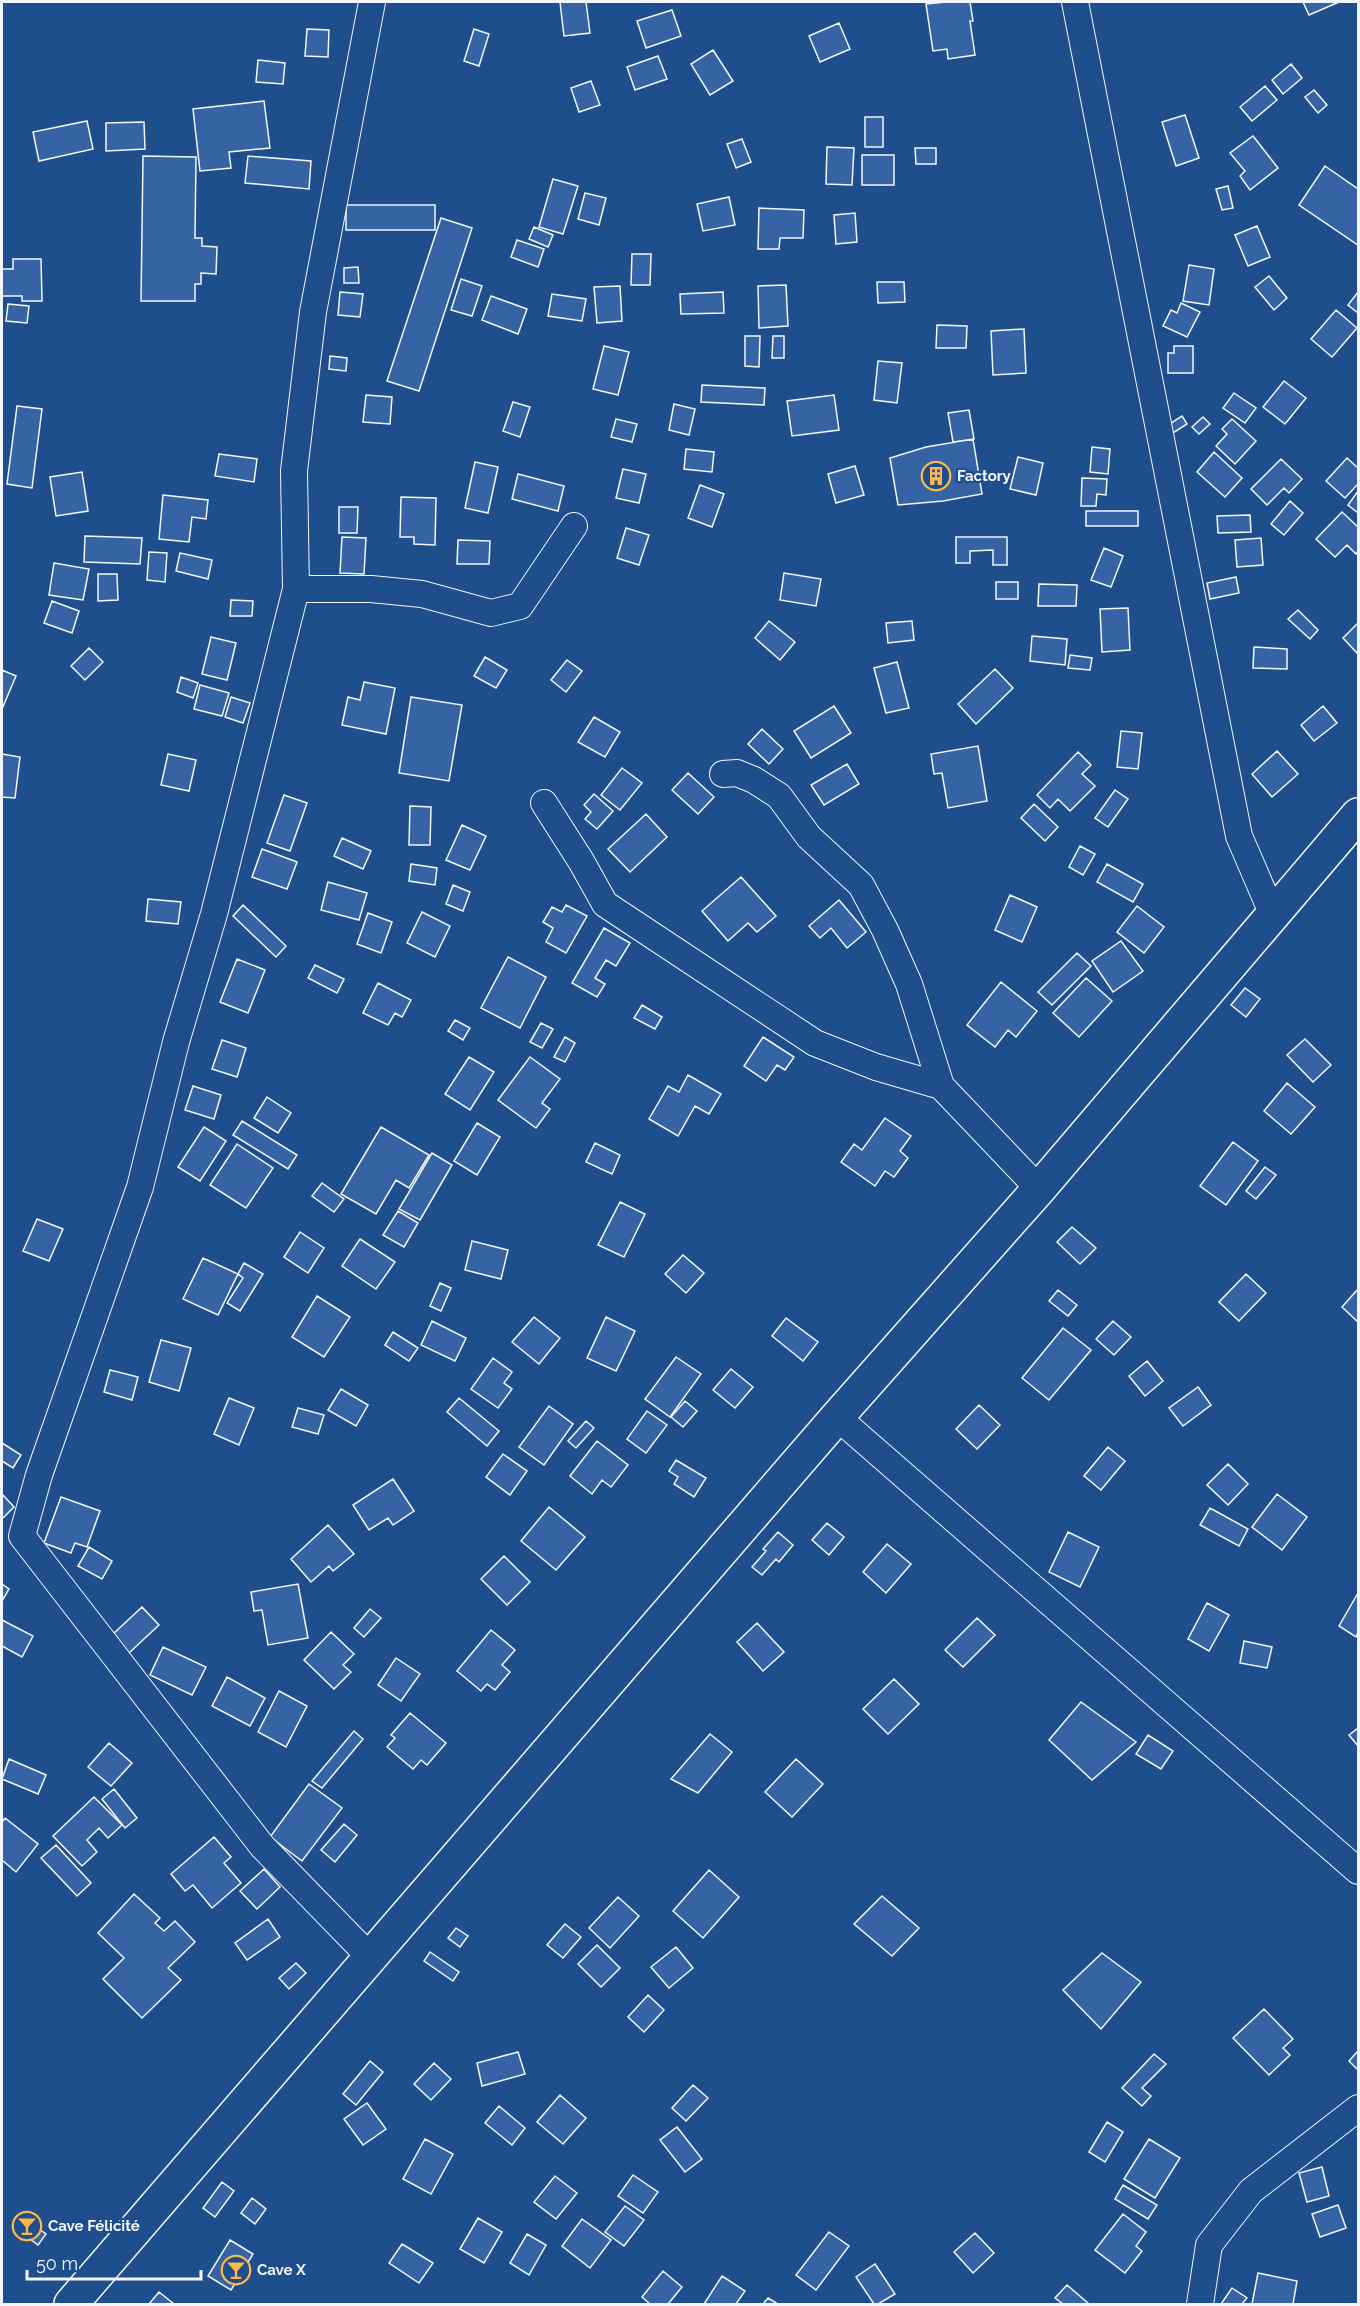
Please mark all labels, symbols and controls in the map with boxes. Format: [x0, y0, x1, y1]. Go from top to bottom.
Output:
building icon: Factory [920, 460, 952, 492]
place label: Factory [957, 467, 1012, 485]
bar icon: Cave Félicité [11, 2210, 43, 2242]
place label: Cave Félicité [48, 2217, 140, 2235]
scale bar [27, 2243, 201, 2281]
text: 50 m [36, 2253, 78, 2274]
bar icon: Cave X [220, 2254, 252, 2286]
place label: Cave X [257, 2261, 306, 2279]

